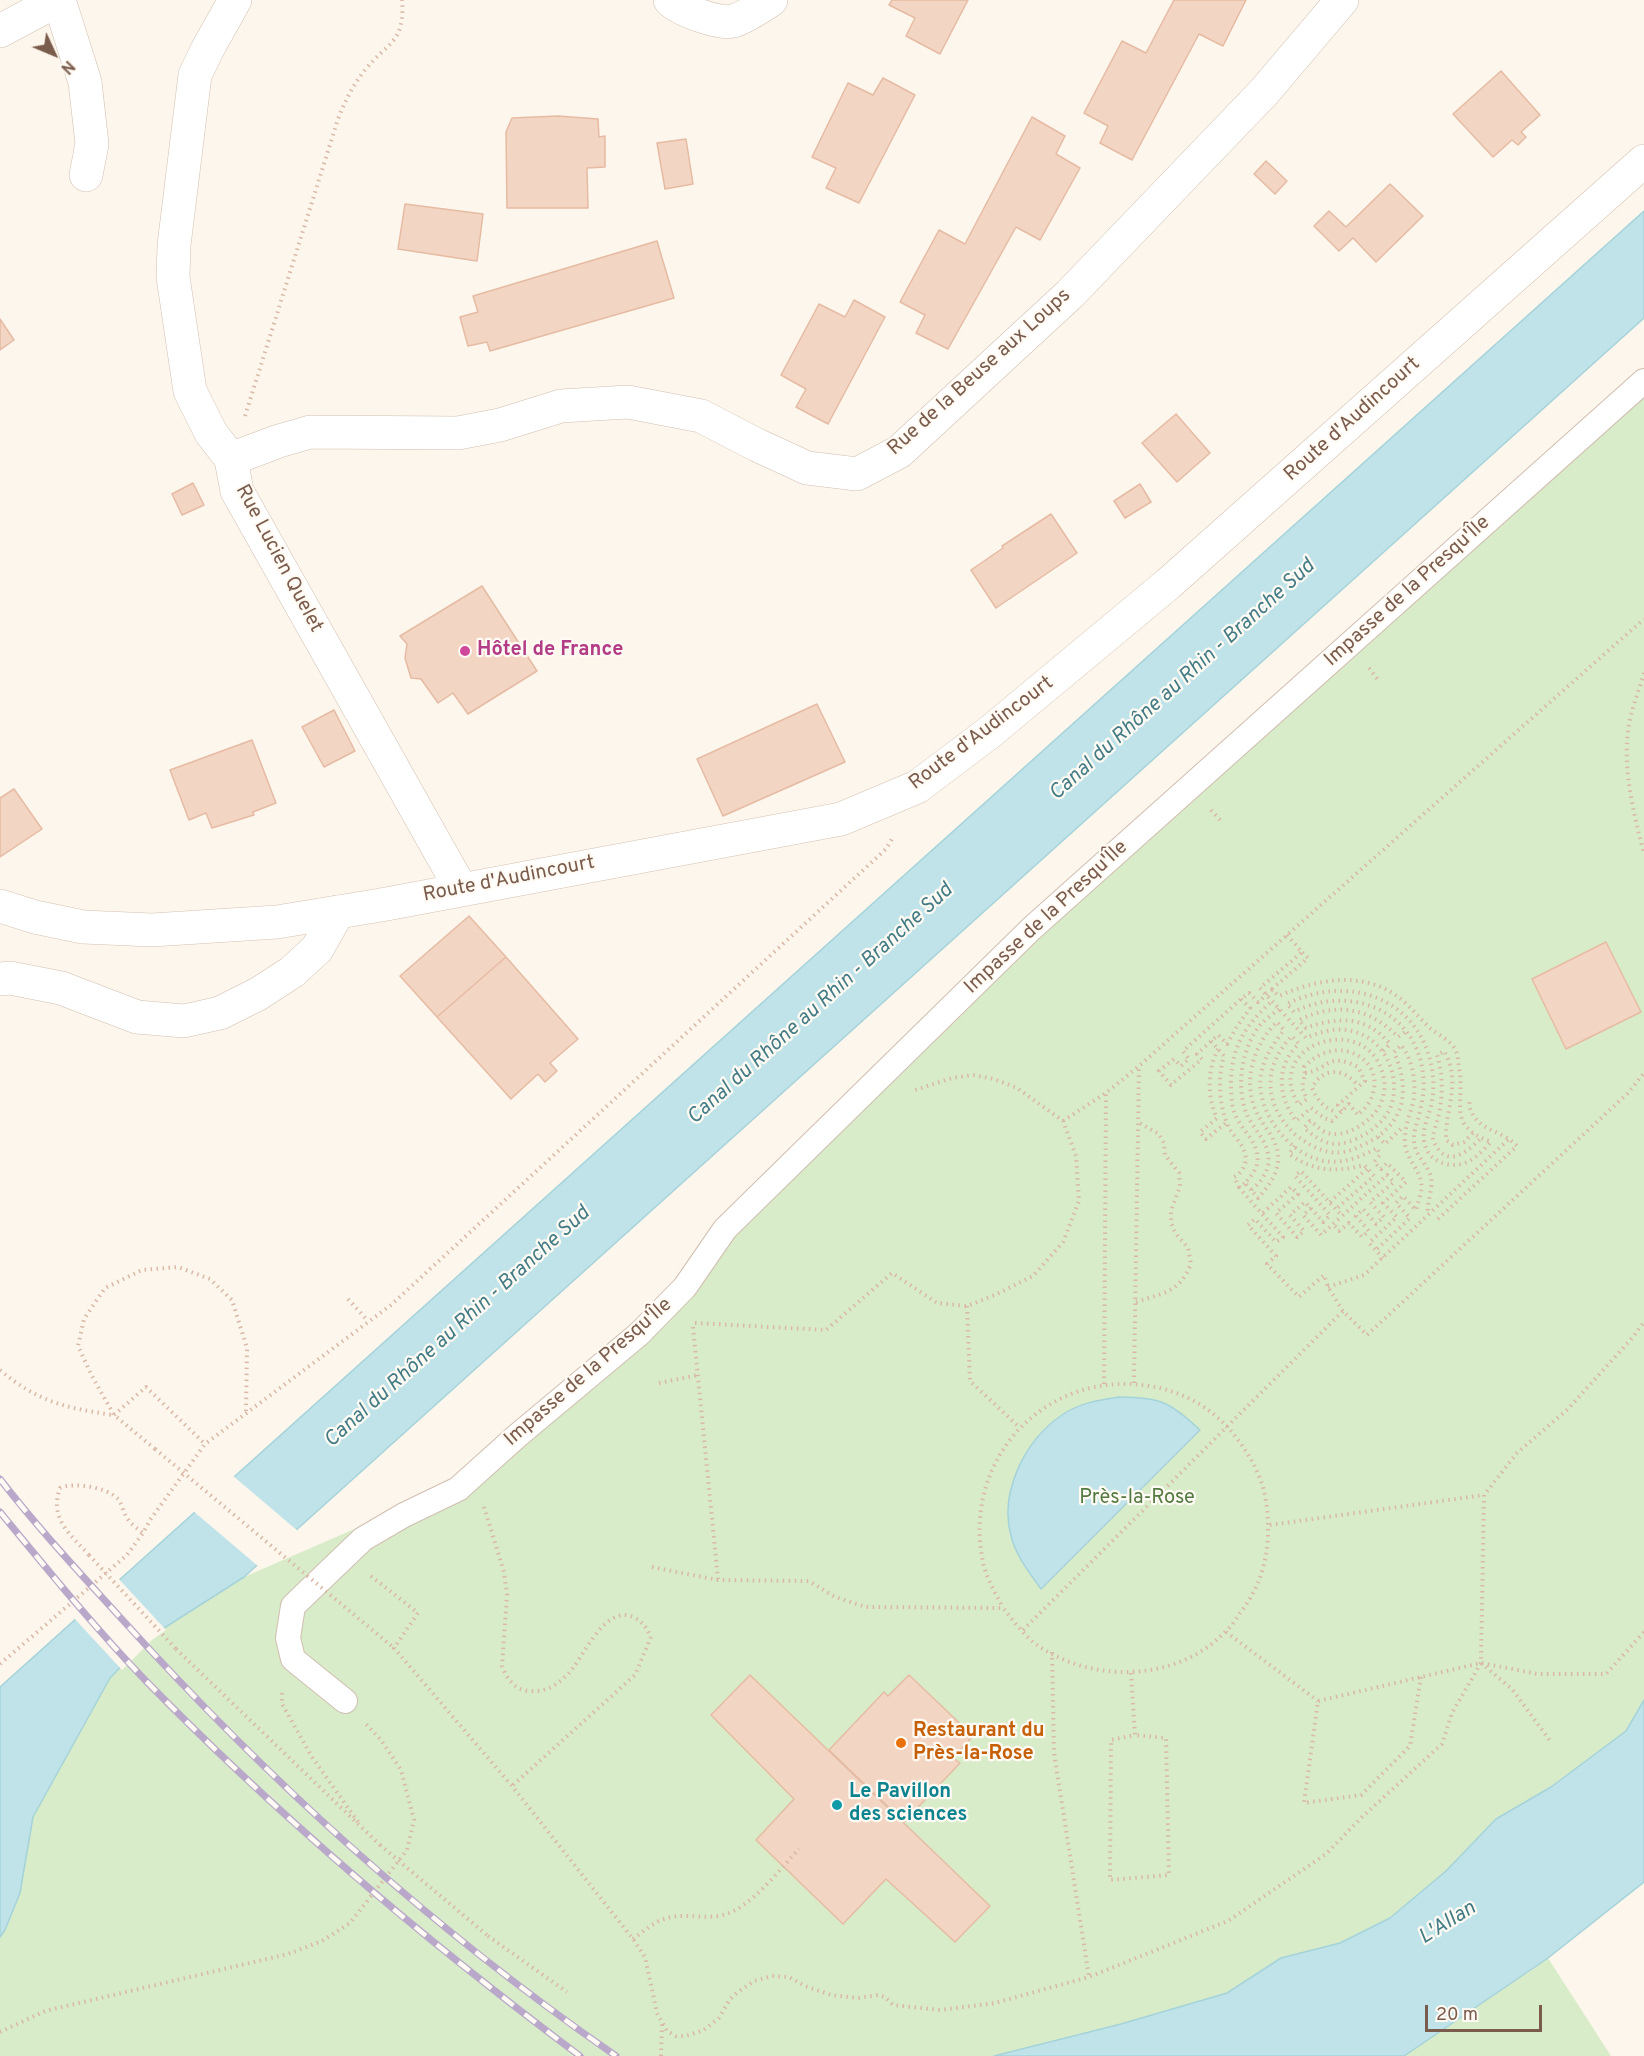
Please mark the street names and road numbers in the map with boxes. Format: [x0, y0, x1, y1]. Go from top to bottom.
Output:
street label: Rue de la Beuse aux Loups [884, 284, 1076, 462]
street label: Route d'Audincourt [1280, 353, 1426, 487]
street label: Rue Lucien Quelet [229, 481, 327, 637]
street label: Impasse de la Presqu'Île [1320, 511, 1496, 673]
street label: Route d'Audincourt [905, 672, 1059, 796]
street label: Impasse de la Presqu'Île [960, 836, 1134, 1000]
street label: Route d'Audincourt [421, 852, 597, 908]
street label: Impasse de la Presqu'Île [500, 1294, 678, 1452]

